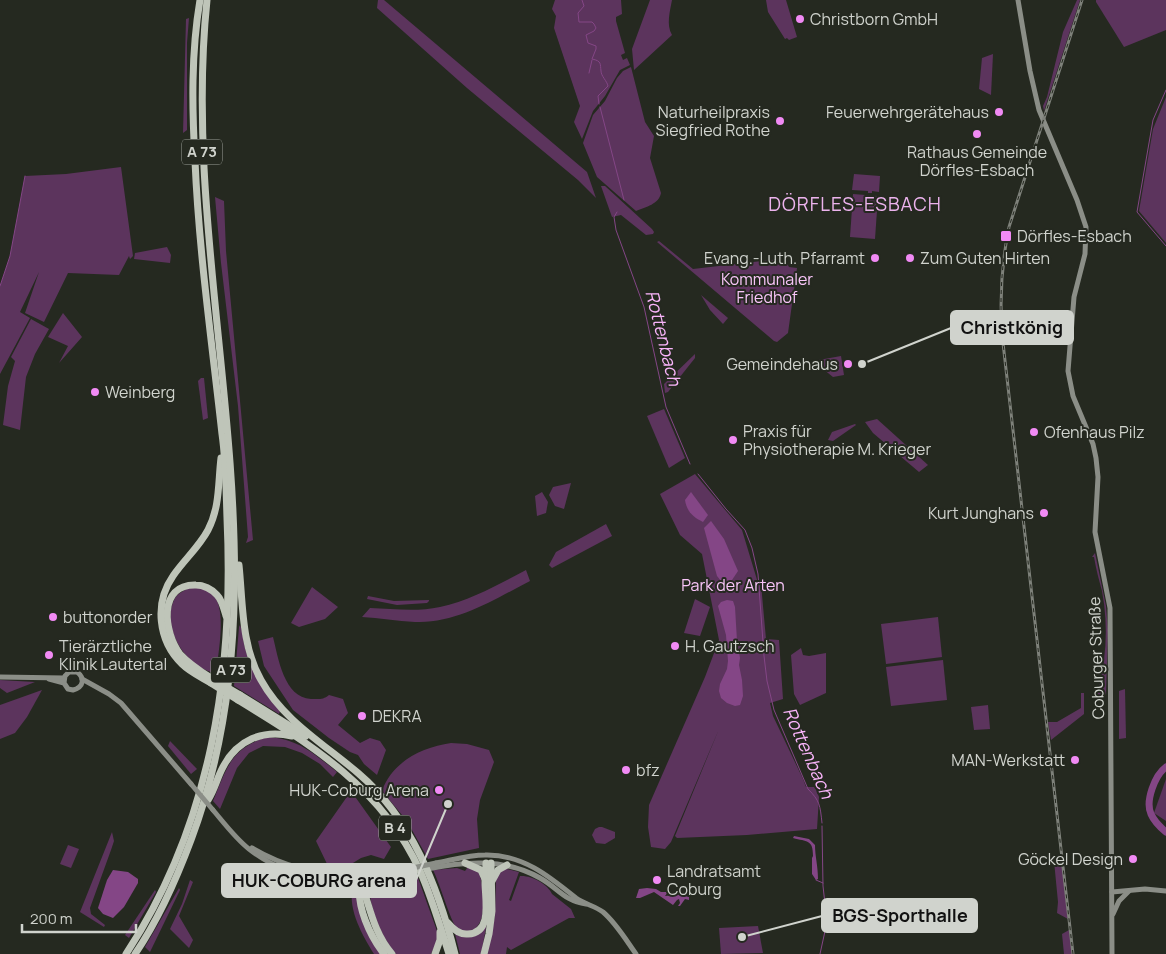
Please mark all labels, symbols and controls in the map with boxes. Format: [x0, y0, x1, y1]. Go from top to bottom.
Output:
place label: Christborn GmbH [810, 8, 938, 30]
marker: Christborn GmbH [794, 13, 806, 25]
place label: Naturheilpraxis Siegfried Rothe [656, 101, 770, 141]
place label: Feuerwehrgerätehaus [826, 101, 989, 123]
marker: Feuerwehrgerätehaus [993, 106, 1005, 118]
marker: Naturheilpraxis Siegfried Rothe [774, 115, 786, 127]
marker: Rathaus Gemeinde Dörfles-Esbach [971, 128, 983, 140]
road number: A 73 [182, 140, 222, 164]
place label: Rathaus Gemeinde Dörfles-Esbach [907, 141, 1047, 181]
district label: DÖRFLES-ESBACH [768, 191, 942, 217]
place label: Dörfles-Esbach [1017, 225, 1132, 247]
marker: Dörfles-Esbach [999, 229, 1013, 243]
place label: Evang.-Luth. Pfarramt [704, 247, 865, 269]
place label: Zum Guten Hirten [920, 247, 1050, 269]
marker: Evang.-Luth. Pfarramt [869, 252, 881, 264]
marker: Zum Guten Hirten [904, 252, 916, 264]
park label: Kommunaler Friedhof [721, 268, 813, 308]
water label: Rottenbach [641, 288, 688, 389]
callout: Christkönig [951, 311, 1073, 344]
text: Christkönig [961, 315, 1063, 339]
place label: Gemeindehaus [726, 353, 838, 375]
marker: Gemeindehaus [842, 358, 854, 370]
place label: Weinberg [105, 381, 175, 403]
marker: Weinberg [89, 386, 101, 398]
place label: Praxis für Physiotherapie M. Krieger [743, 420, 931, 460]
place label: Ofenhaus Pilz [1044, 421, 1145, 443]
marker: Ofenhaus Pilz [1028, 426, 1040, 438]
marker: Praxis für Physiotherapie M. Krieger [727, 434, 739, 446]
place label: Kurt Junghans [928, 502, 1034, 524]
marker: Kurt Junghans [1038, 507, 1050, 519]
park label: Park der Arten [681, 574, 785, 596]
street label: Coburger Straße [1083, 596, 1109, 720]
place label: buttonorder [63, 606, 153, 628]
marker: buttonorder [47, 611, 59, 623]
place label: Tierärztliche Klinik Lautertal [59, 635, 167, 675]
place label: H. Gautzsch [685, 635, 775, 657]
marker: H. Gautzsch [669, 640, 681, 652]
marker: Tierärztliche Klinik Lautertal [43, 649, 55, 661]
road number: A 73 [211, 658, 251, 682]
water label: Rottenbach [778, 703, 840, 803]
place label: DEKRA [372, 705, 422, 727]
marker: DEKRA [356, 710, 368, 722]
place label: MAN-Werkstatt [951, 749, 1065, 771]
marker: MAN-Werkstatt [1069, 754, 1081, 766]
place label: bfz [636, 759, 660, 781]
marker: bfz [620, 764, 632, 776]
place label: HUK-Coburg Arena [289, 779, 429, 801]
marker: HUK-Coburg Arena [433, 784, 445, 796]
road number: B 4 [379, 816, 411, 840]
place label: Göckel Design [1018, 848, 1123, 870]
marker: Göckel Design [1127, 853, 1139, 865]
place label: Landratsamt Coburg [667, 860, 761, 900]
callout: HUK-COBURG arena [222, 864, 416, 897]
text: HUK-COBURG arena [232, 868, 406, 892]
marker: Landratsamt Coburg [651, 874, 663, 886]
callout: BGS-Sporthalle [822, 899, 977, 932]
scale bar [22, 902, 136, 934]
text: BGS-Sporthalle [832, 903, 968, 927]
text: 200 m [30, 908, 73, 929]

